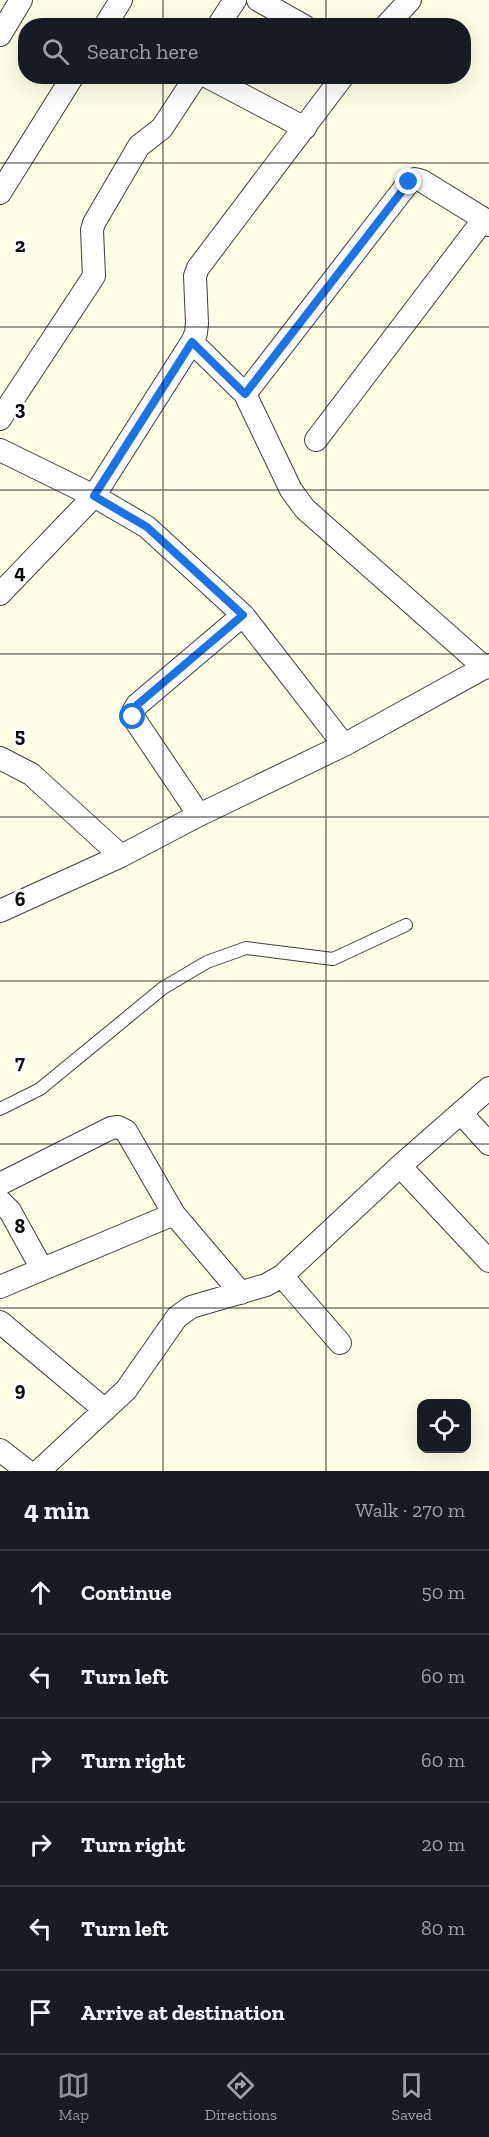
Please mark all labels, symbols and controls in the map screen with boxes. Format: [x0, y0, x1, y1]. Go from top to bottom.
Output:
search box [18, 18, 471, 84]
icon: search [39, 35, 72, 68]
text: Search here [87, 38, 198, 65]
route end [395, 168, 421, 194]
text: 2 [15, 233, 26, 257]
text: 3 [15, 396, 26, 420]
text: 4 [14, 560, 26, 584]
route start [119, 703, 145, 729]
text: 5 [15, 723, 25, 747]
text: 6 [15, 887, 26, 911]
text: 7 [15, 1050, 25, 1074]
text: 8 [15, 1214, 26, 1238]
text: 9 [15, 1377, 26, 1401]
map controls [417, 1399, 471, 1453]
button: locate [417, 1399, 471, 1453]
text: 4 min [24, 1494, 90, 1526]
text: Walk · 270 m [355, 1498, 465, 1522]
icon: ahead [24, 1576, 57, 1609]
text: Continue [81, 1579, 172, 1606]
text: 50 m [421, 1580, 465, 1604]
icon: left [24, 1660, 57, 1693]
text: Turn left [81, 1663, 168, 1690]
text: 60 m [421, 1664, 465, 1688]
icon: right [24, 1744, 57, 1777]
text: Turn right [81, 1747, 185, 1774]
text: 60 m [421, 1748, 465, 1772]
icon: right [24, 1828, 57, 1861]
text: Turn right [81, 1831, 185, 1858]
text: 20 m [421, 1832, 465, 1856]
icon: left [24, 1912, 57, 1945]
text: Turn left [81, 1915, 168, 1942]
text: 80 m [421, 1916, 465, 1940]
icon: arrive [24, 1996, 57, 2029]
text: Arrive at destination [81, 1999, 284, 2026]
tab: Map [57, 2069, 90, 2124]
tab: Directions [205, 2069, 277, 2124]
tab: Saved [392, 2069, 432, 2124]

